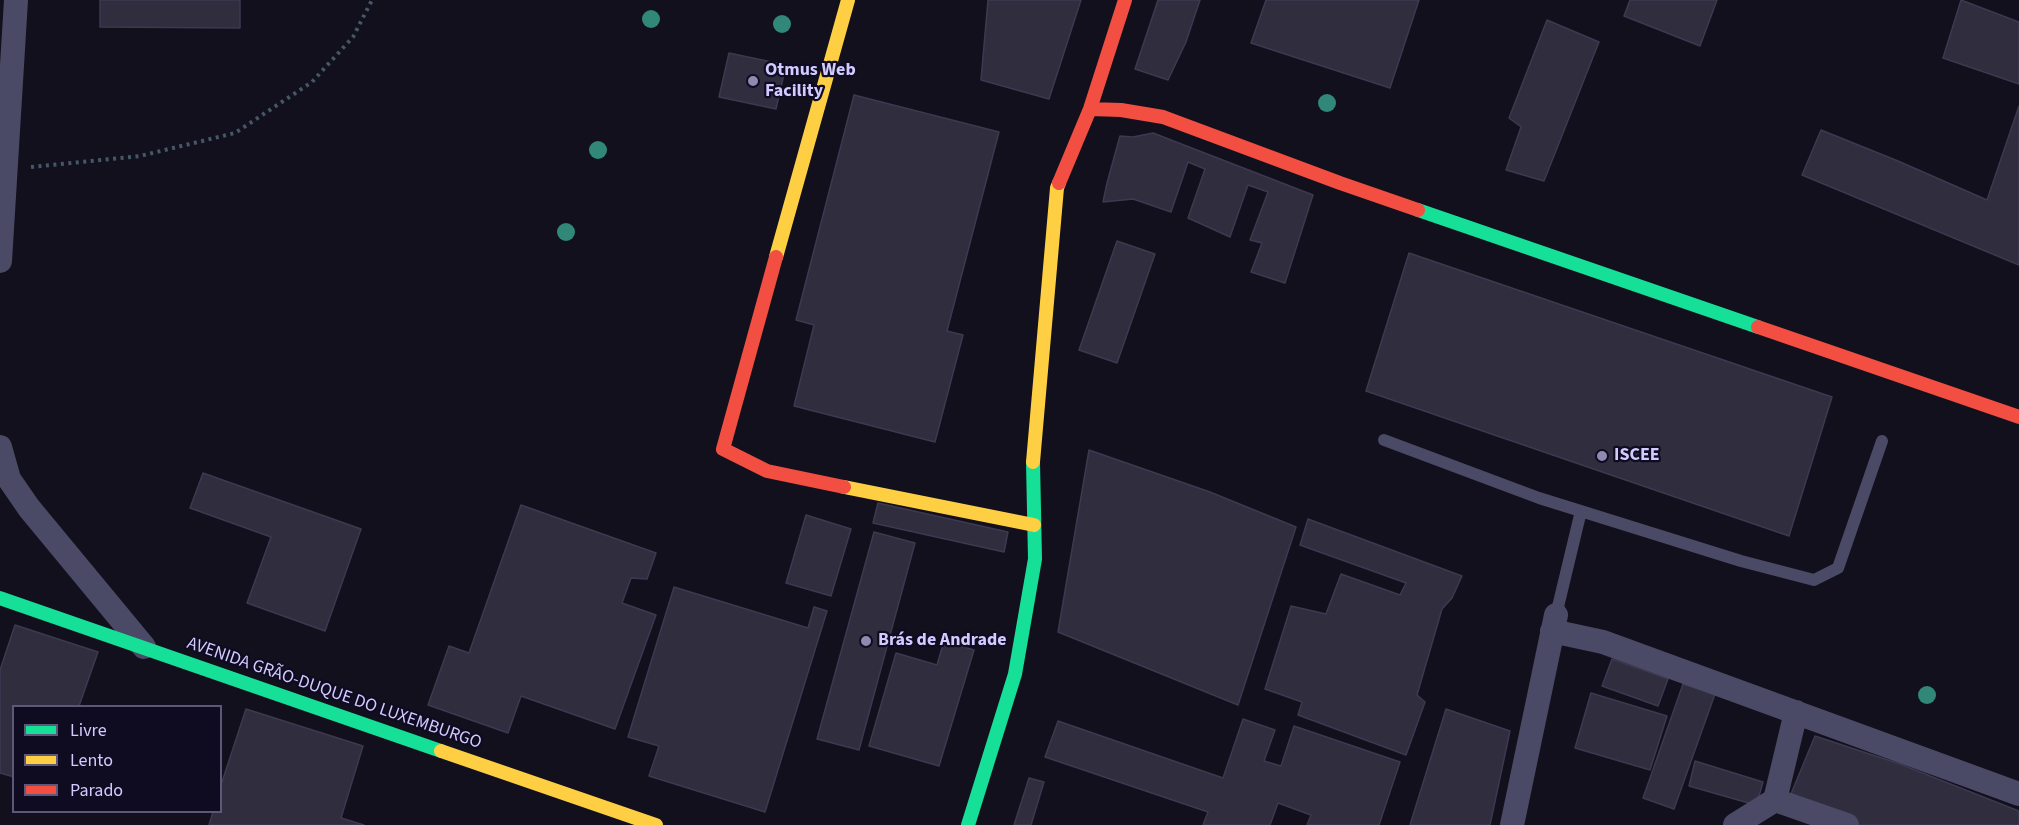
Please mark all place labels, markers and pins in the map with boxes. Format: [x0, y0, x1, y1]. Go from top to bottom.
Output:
place label: Otmus Web Facility [765, 60, 856, 103]
marker: Otmus Web Facility [746, 74, 760, 88]
place label: ISCEE [1614, 445, 1660, 467]
marker: ISCEE [1595, 449, 1609, 463]
place label: Brás de Andrade [878, 630, 1007, 652]
marker: Brás de Andrade [859, 634, 873, 648]

